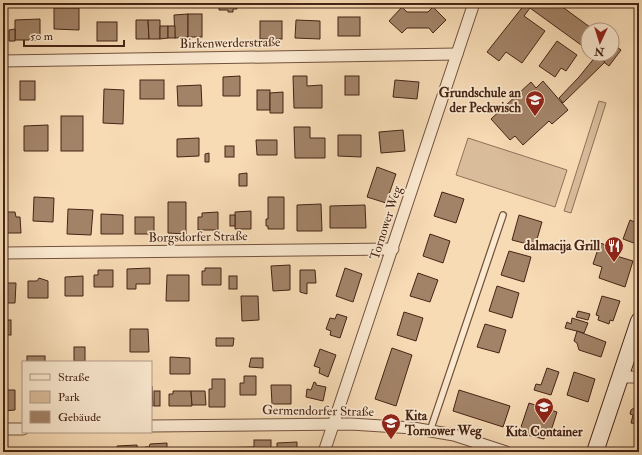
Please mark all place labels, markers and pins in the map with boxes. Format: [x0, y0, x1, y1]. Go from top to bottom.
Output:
place label: Grundschule an der Peckwisch [439, 85, 521, 116]
school or university icon: Grundschule an der Peckwisch [524, 89, 546, 117]
restaurant icon: dalmacija Grill [603, 235, 625, 263]
place label: dalmacija Grill [524, 238, 601, 254]
school or university icon: Kita Container [533, 396, 555, 424]
place label: Kita Tornower Weg [404, 408, 482, 440]
school or university icon: Kita Tornower Weg [380, 412, 402, 440]
place label: Kita Container [505, 424, 584, 440]

